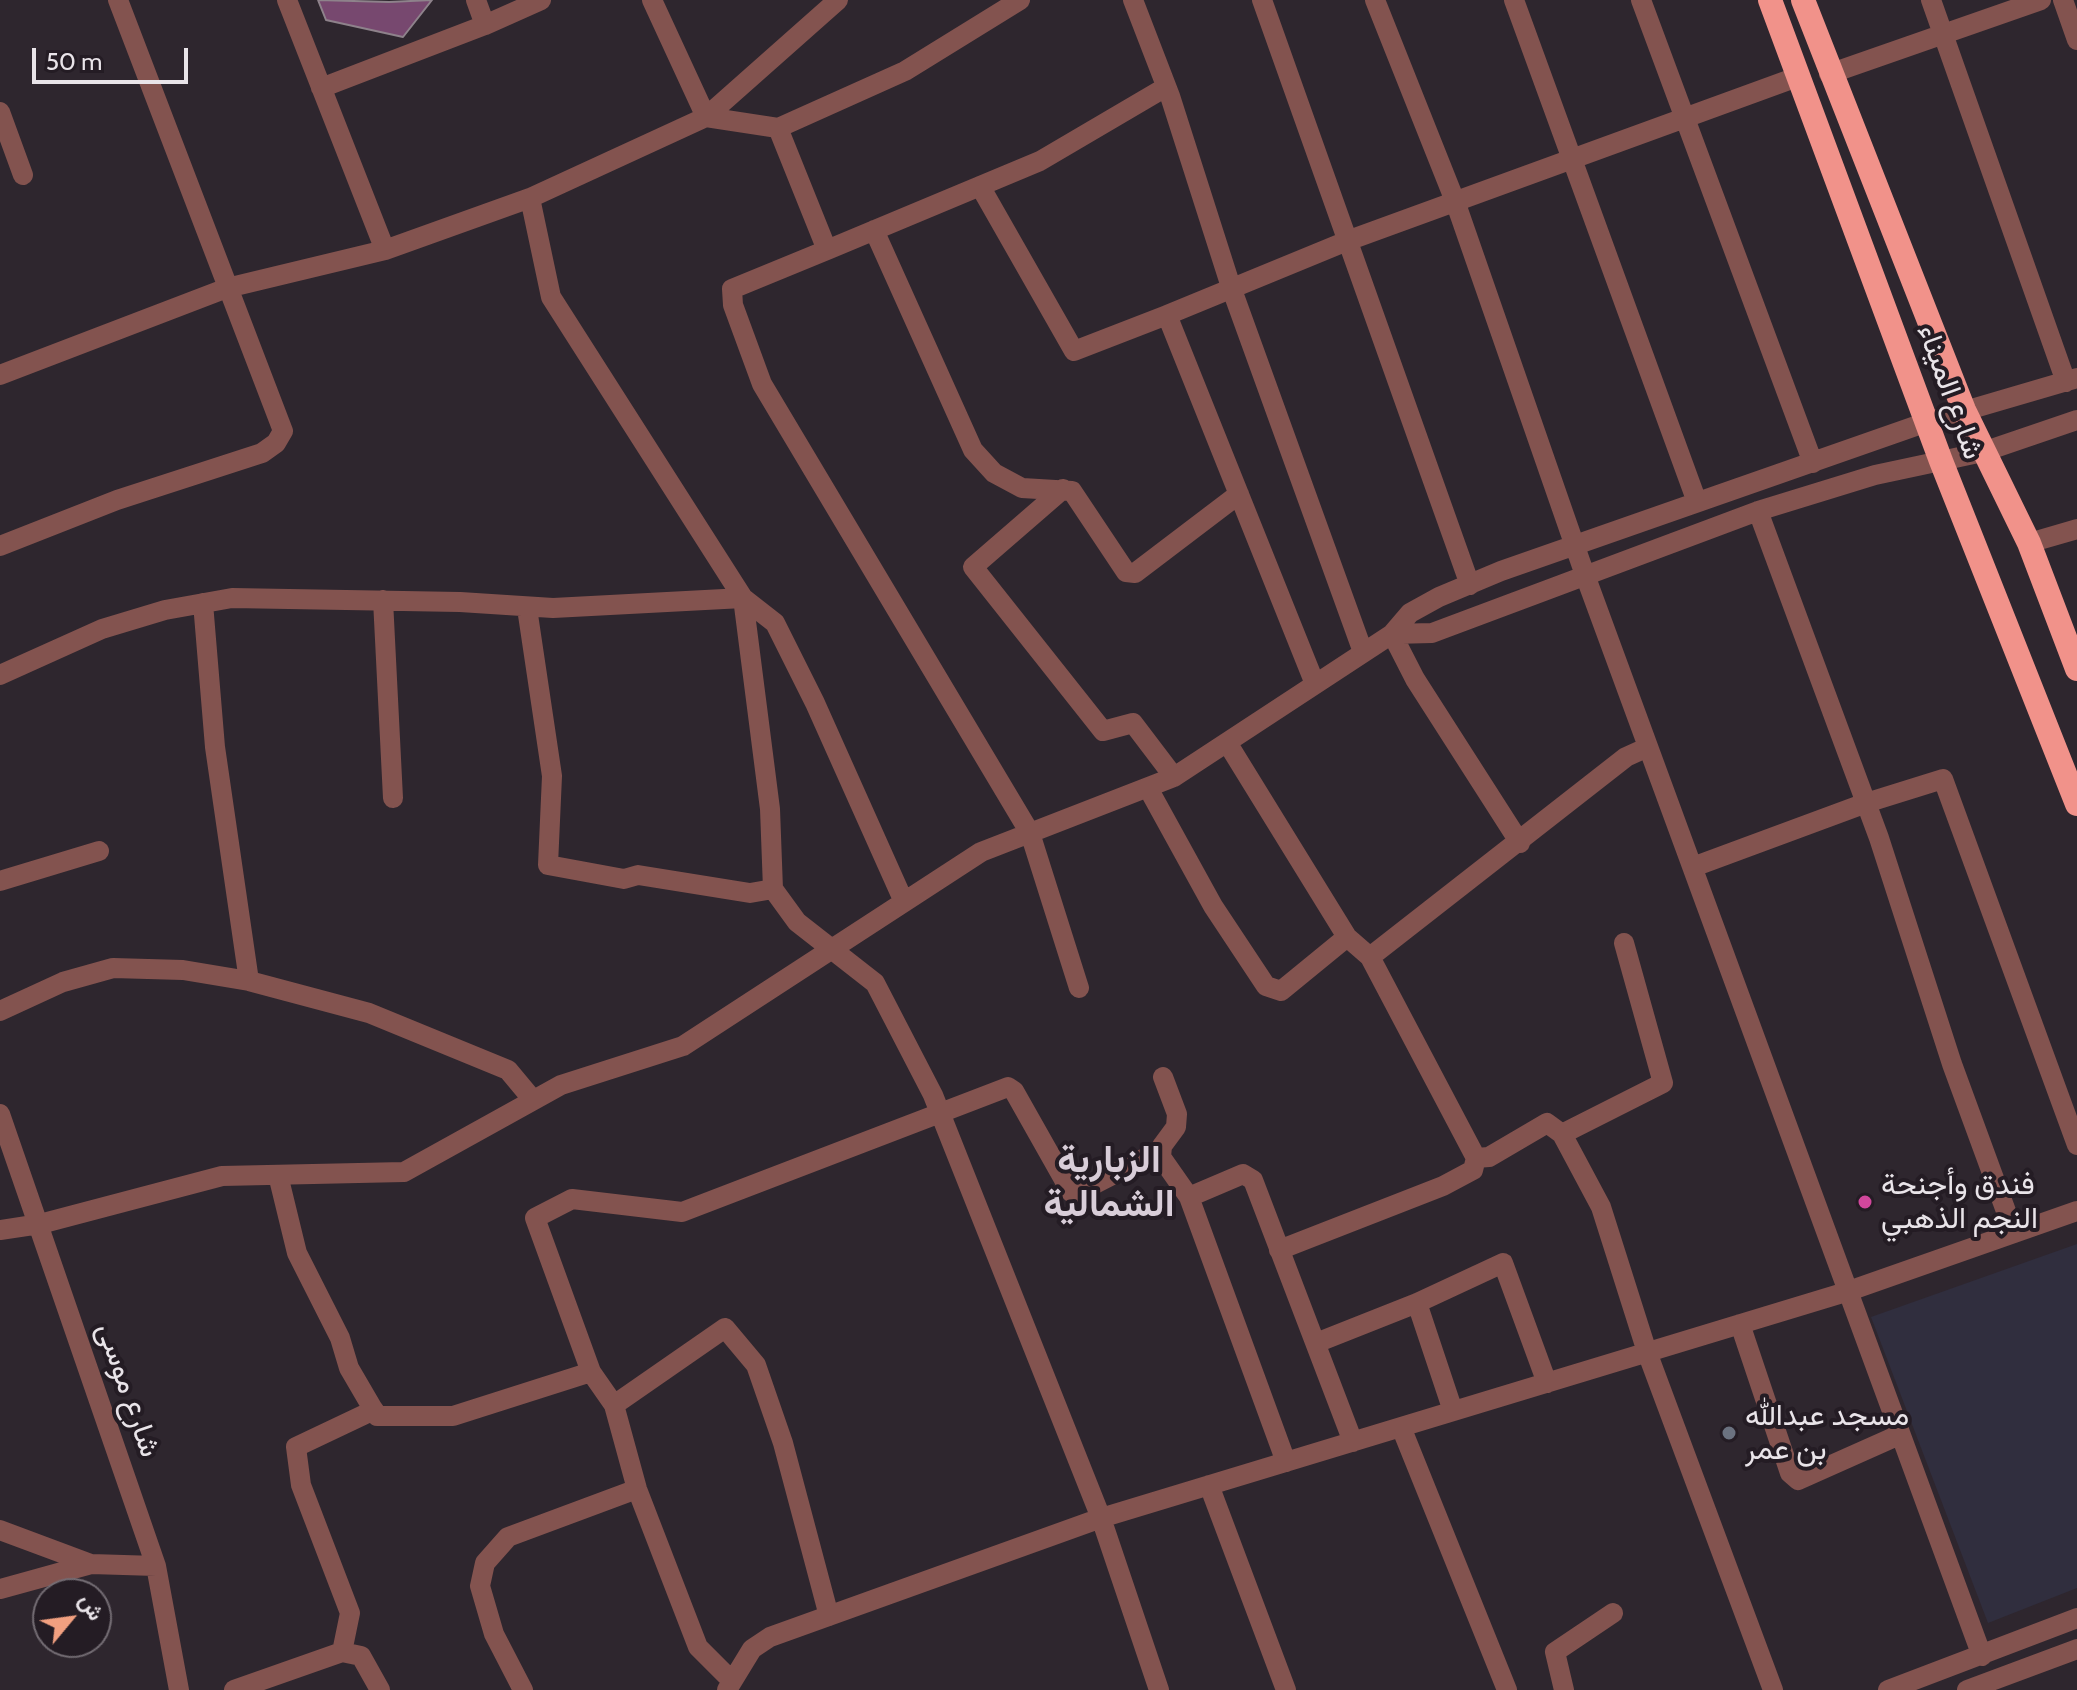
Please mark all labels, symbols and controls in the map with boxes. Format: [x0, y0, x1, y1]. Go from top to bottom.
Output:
scale bar [36, 32, 192, 82]
text: 50 m [46, 47, 102, 76]
street label: شارع الميناء [1909, 320, 1991, 464]
district label: الزبارية الشمالية [1043, 1138, 1175, 1228]
place label: فندق وأجنحة النجم الذهبي [1881, 1167, 2038, 1238]
marker: فندق وأجنحة النجم الذهبي [1856, 1193, 1874, 1211]
street label: شارع موسى [88, 1318, 168, 1462]
place label: مسجد عبدالله بن عمر [1745, 1398, 1909, 1468]
marker: مسجد عبدالله بن عمر [1720, 1424, 1738, 1442]
north arrow [32, 1578, 112, 1658]
text: ش [73, 1589, 110, 1625]

